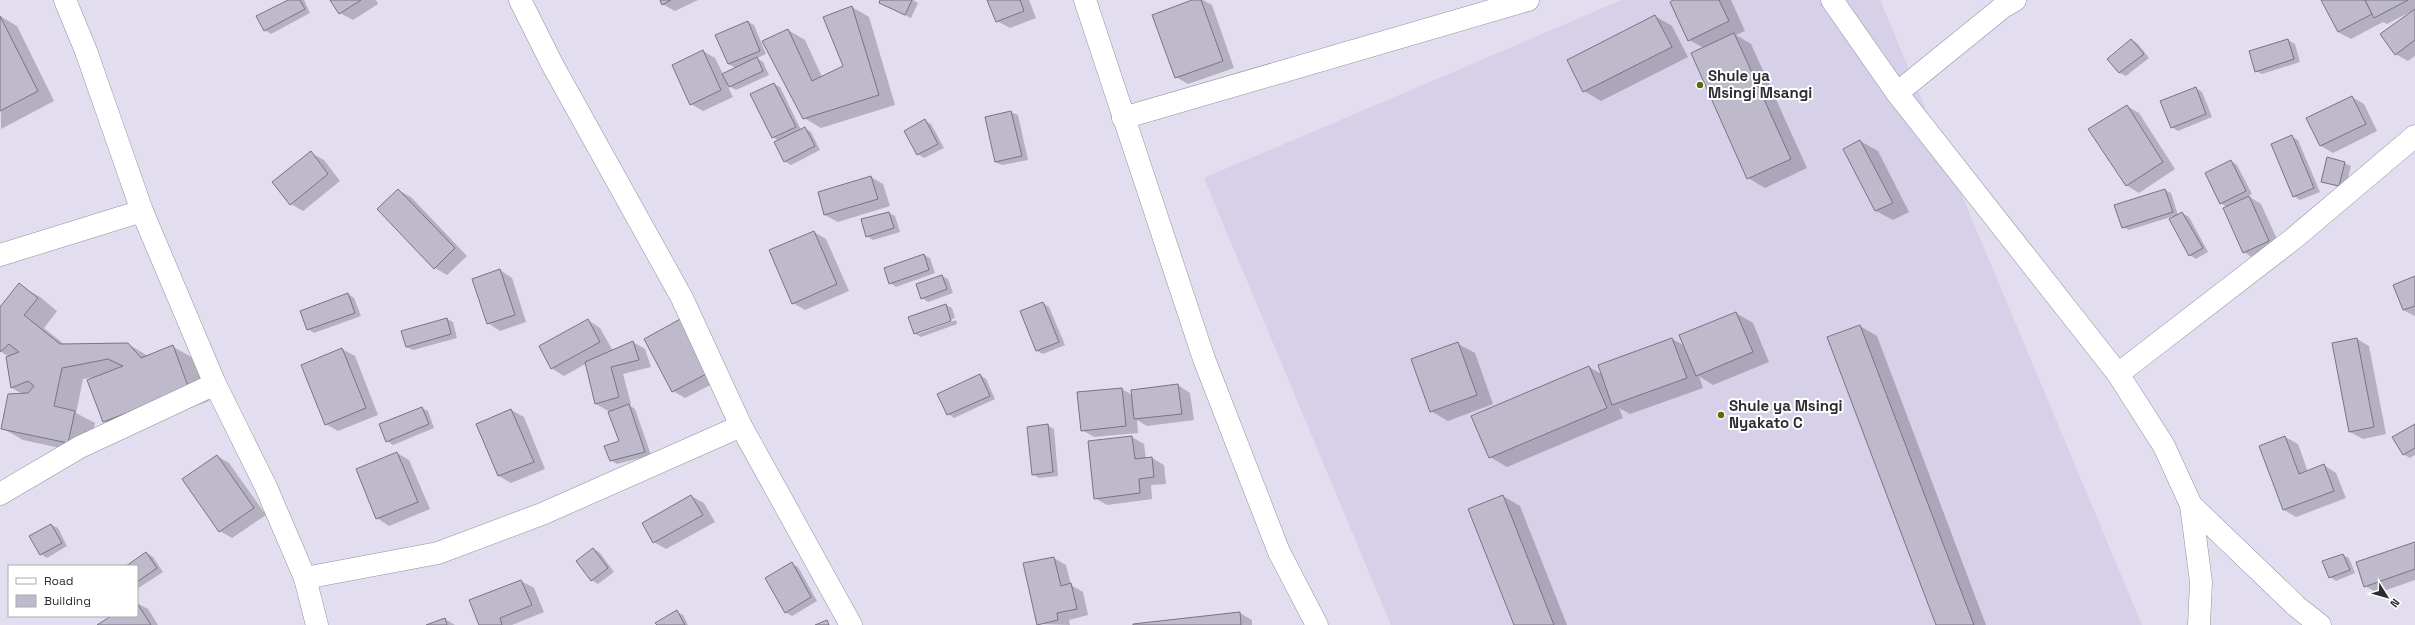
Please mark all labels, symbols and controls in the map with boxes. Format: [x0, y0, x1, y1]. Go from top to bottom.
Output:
place label: Shule ya Msingi Msangi [1708, 66, 1812, 102]
marker: Shule ya Msingi Msangi [1695, 80, 1705, 90]
place label: Shule ya Msingi Nyakato C [1729, 396, 1843, 432]
marker: Shule ya Msingi Nyakato C [1716, 410, 1726, 420]
legend [8, 565, 138, 617]
text: Road [44, 573, 73, 589]
north arrow [2367, 577, 2407, 617]
text: Building [44, 593, 91, 609]
text: N [2387, 596, 2403, 610]

